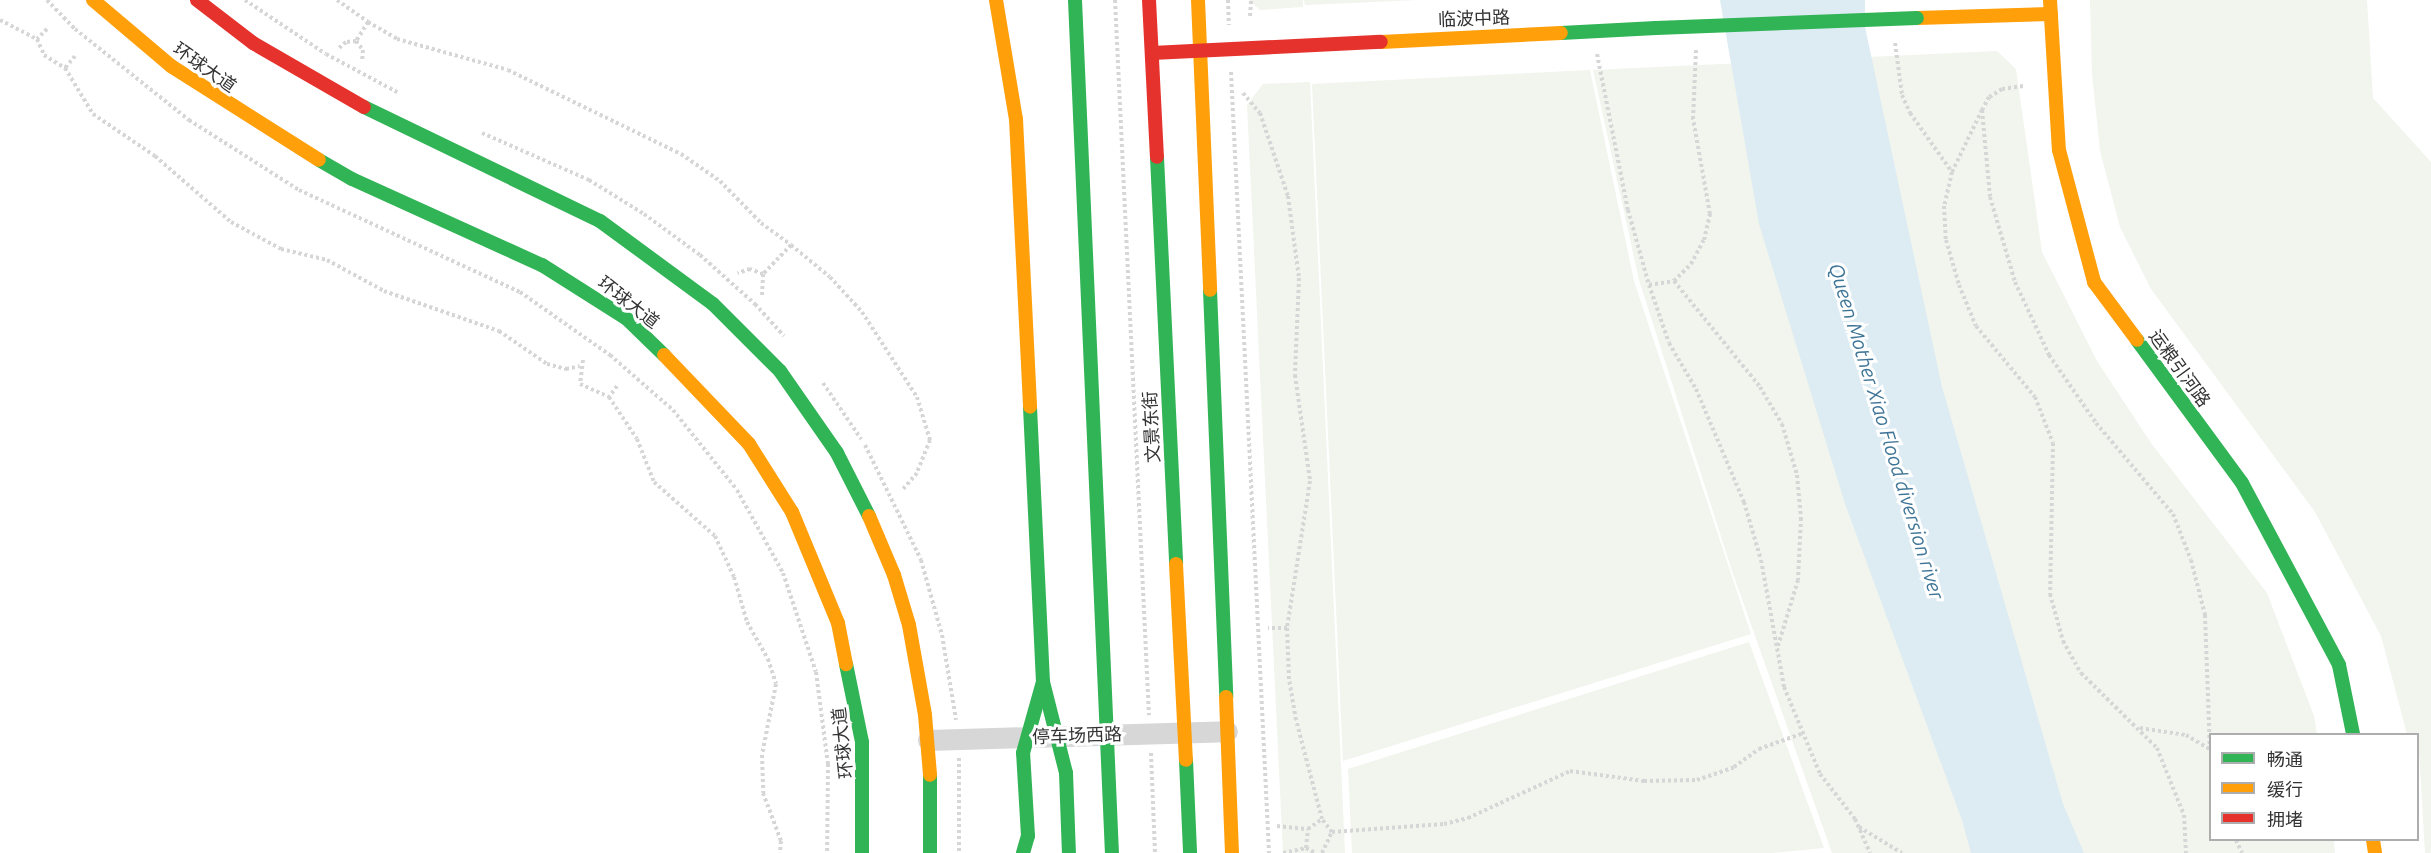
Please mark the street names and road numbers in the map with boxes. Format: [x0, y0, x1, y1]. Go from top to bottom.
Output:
street label: 临波中路 [1438, 6, 1510, 30]
street label: 环球大道 [169, 38, 241, 96]
street label: 环球大道 [594, 271, 664, 333]
street label: 运粮引河路 [2145, 325, 2215, 411]
street label: 文景东街 [1138, 390, 1164, 464]
street label: 环球大道 [827, 706, 857, 780]
street label: 停车场西路 [1032, 723, 1122, 747]

